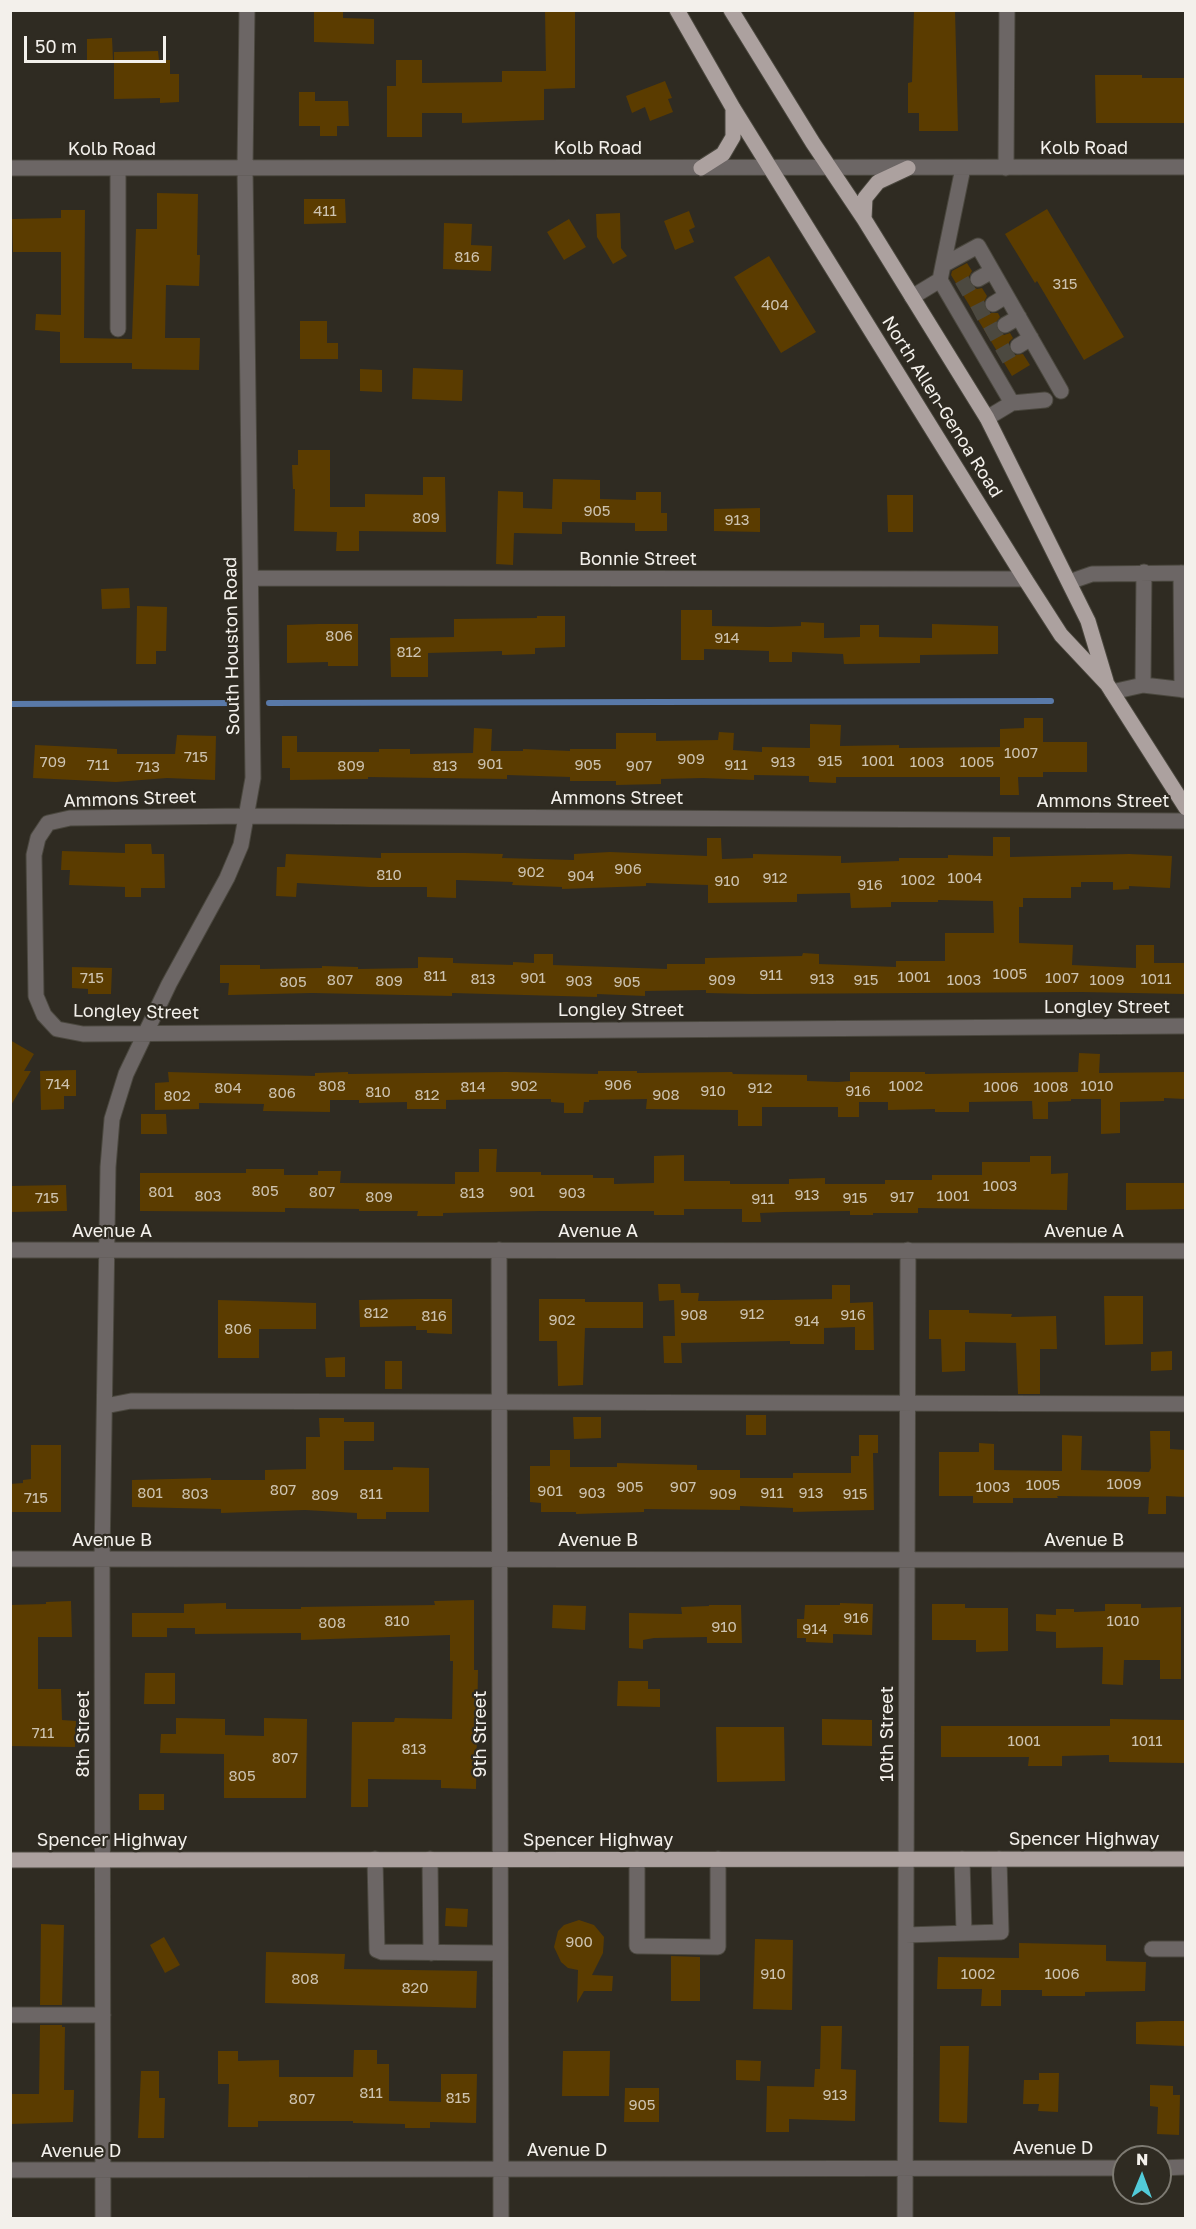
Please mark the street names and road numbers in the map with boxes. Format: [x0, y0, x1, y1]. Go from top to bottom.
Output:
street label: Kolb Road [554, 137, 642, 159]
street label: Kolb Road [1040, 137, 1128, 159]
street label: Kolb Road [68, 138, 156, 160]
street label: North Allen-Genoa Road [877, 312, 1007, 502]
street label: Bonnie Street [579, 548, 697, 570]
street label: South Houston Road [220, 557, 244, 735]
street label: Ammons Street [63, 786, 197, 812]
street label: Ammons Street [550, 787, 684, 809]
street label: Ammons Street [1036, 790, 1170, 812]
street label: Longley Street [1044, 996, 1170, 1018]
street label: Longley Street [558, 999, 684, 1021]
street label: Longley Street [73, 1000, 199, 1024]
street label: Avenue A [72, 1220, 152, 1242]
street label: Avenue A [558, 1220, 638, 1242]
street label: Avenue A [1044, 1220, 1124, 1242]
street label: Avenue B [72, 1529, 152, 1551]
street label: Avenue B [558, 1529, 638, 1551]
street label: Avenue B [1044, 1529, 1124, 1551]
street label: 10th Street [876, 1686, 898, 1782]
street label: 8th Street [72, 1690, 94, 1778]
street label: 9th Street [469, 1691, 491, 1777]
street label: Spencer Highway [1009, 1828, 1159, 1850]
street label: Spencer Highway [37, 1829, 187, 1851]
street label: Spencer Highway [523, 1829, 673, 1851]
street label: Avenue D [1013, 2137, 1093, 2159]
street label: Avenue D [527, 2139, 607, 2161]
street label: Avenue D [41, 2140, 121, 2162]

